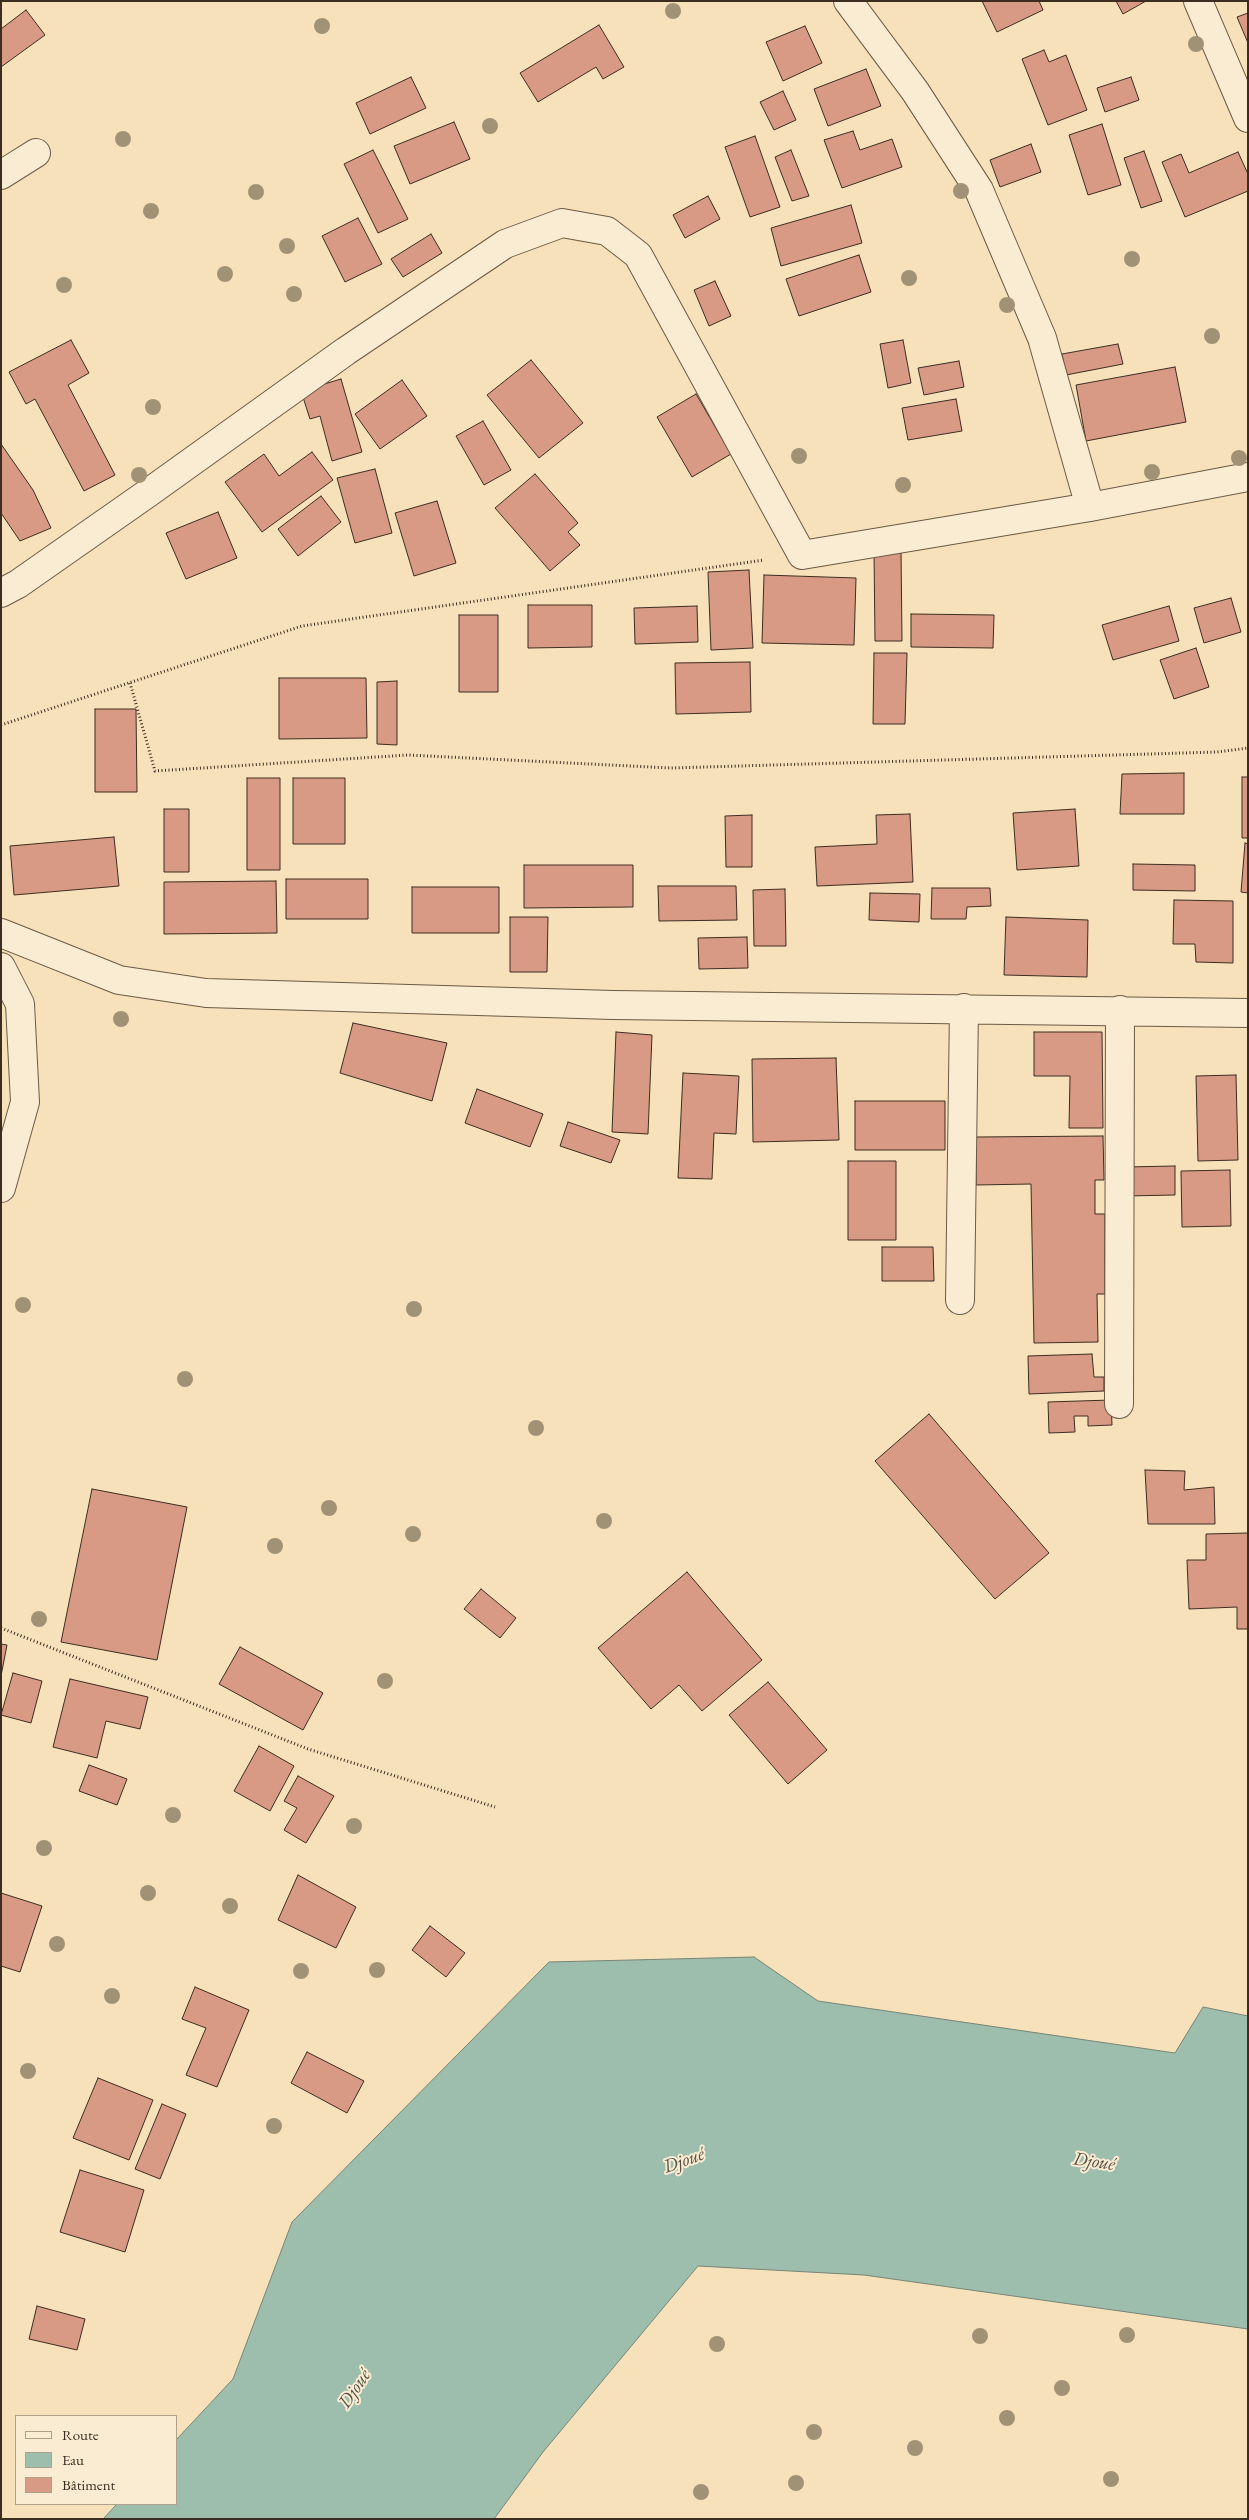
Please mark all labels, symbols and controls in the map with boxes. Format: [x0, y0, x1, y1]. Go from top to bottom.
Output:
water label: Djoué [660, 2143, 708, 2179]
water label: Djoué [1072, 2148, 1116, 2176]
water label: Djoué [334, 2365, 376, 2413]
legend [15, 2415, 178, 2505]
text: Route [62, 2425, 99, 2444]
text: Eau [62, 2450, 84, 2469]
text: Bâtiment [62, 2475, 115, 2494]

